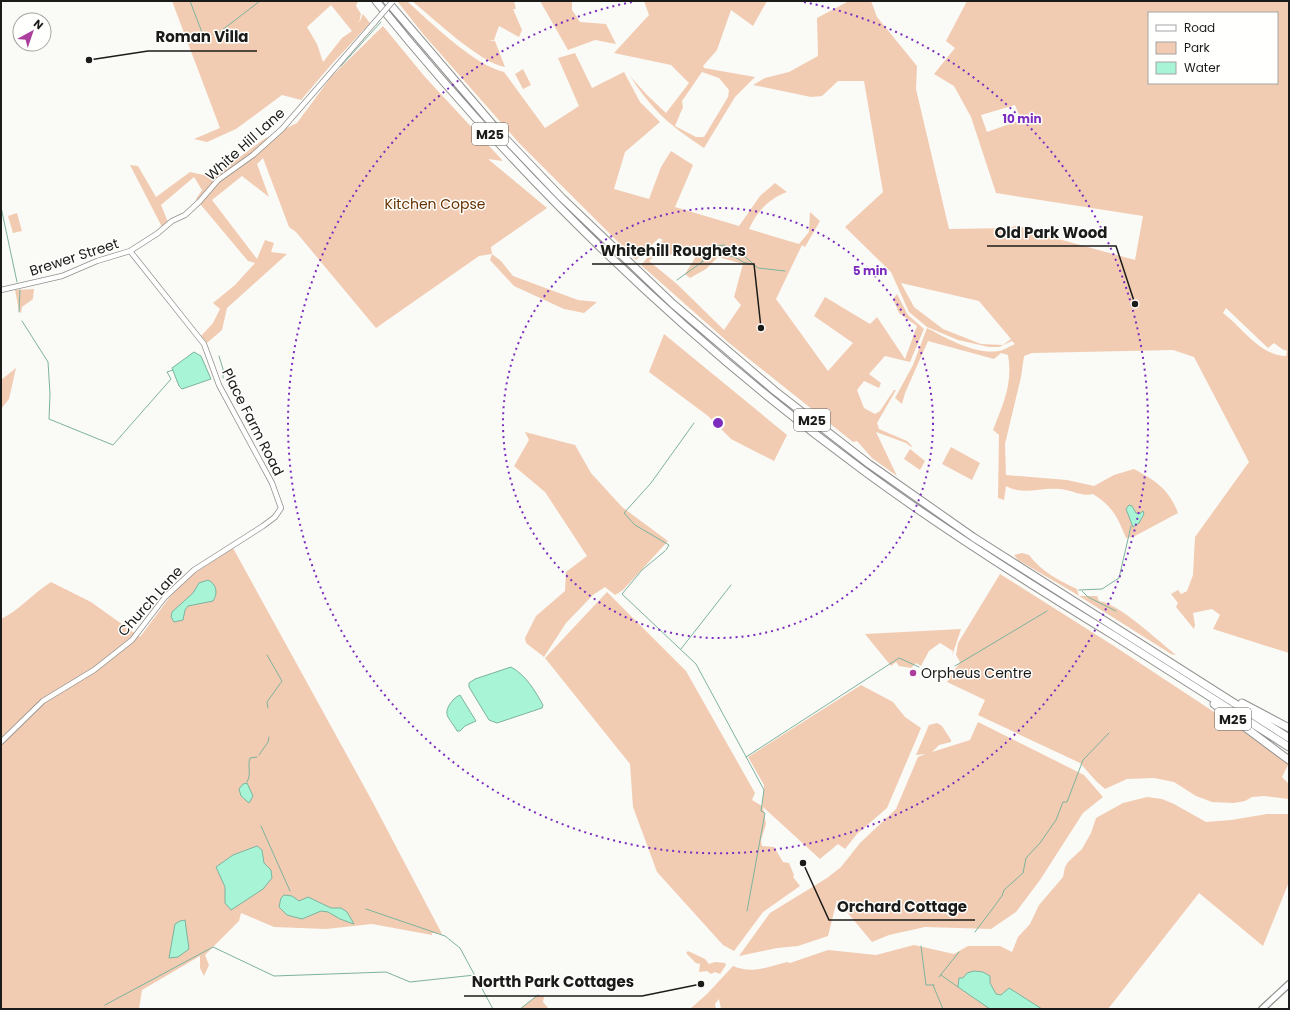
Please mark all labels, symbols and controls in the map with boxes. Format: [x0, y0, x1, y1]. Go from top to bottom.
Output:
north arrow [12, 12, 52, 52]
legend [1148, 12, 1278, 84]
text: N [30, 16, 47, 33]
text: Road [1184, 19, 1215, 36]
callout: Roman Villa [148, 24, 257, 51]
text: Roman Villa [155, 26, 249, 47]
text: Park [1184, 39, 1211, 56]
text: Water [1184, 59, 1221, 76]
street label: White Hill Lane [201, 103, 289, 185]
text: 10 min [1002, 110, 1042, 127]
road number: M25 [472, 123, 508, 145]
park label: Kitchen Copse [385, 194, 486, 214]
callout: Old Park Wood [987, 219, 1116, 246]
text: Old Park Wood [994, 222, 1108, 243]
street label: Brewer Street [27, 233, 121, 281]
callout: Whitehill Roughets [592, 237, 754, 264]
text: Whitehill Roughets [600, 240, 746, 261]
text: 5 min [853, 262, 887, 279]
street label: Place Farm Road [217, 365, 289, 479]
road number: M25 [794, 409, 830, 431]
centre of rings [711, 416, 725, 430]
street label: Church Lane [113, 561, 187, 641]
place label: Orpheus Centre [921, 663, 1032, 683]
marker: Orpheus Centre [908, 668, 918, 678]
road number: M25 [1215, 708, 1251, 730]
callout: Orchard Cottage [829, 893, 975, 920]
text: Orchard Cottage [837, 896, 967, 917]
callout: Nortth Park Cottages [464, 969, 642, 996]
text: Nortth Park Cottages [472, 971, 634, 992]

